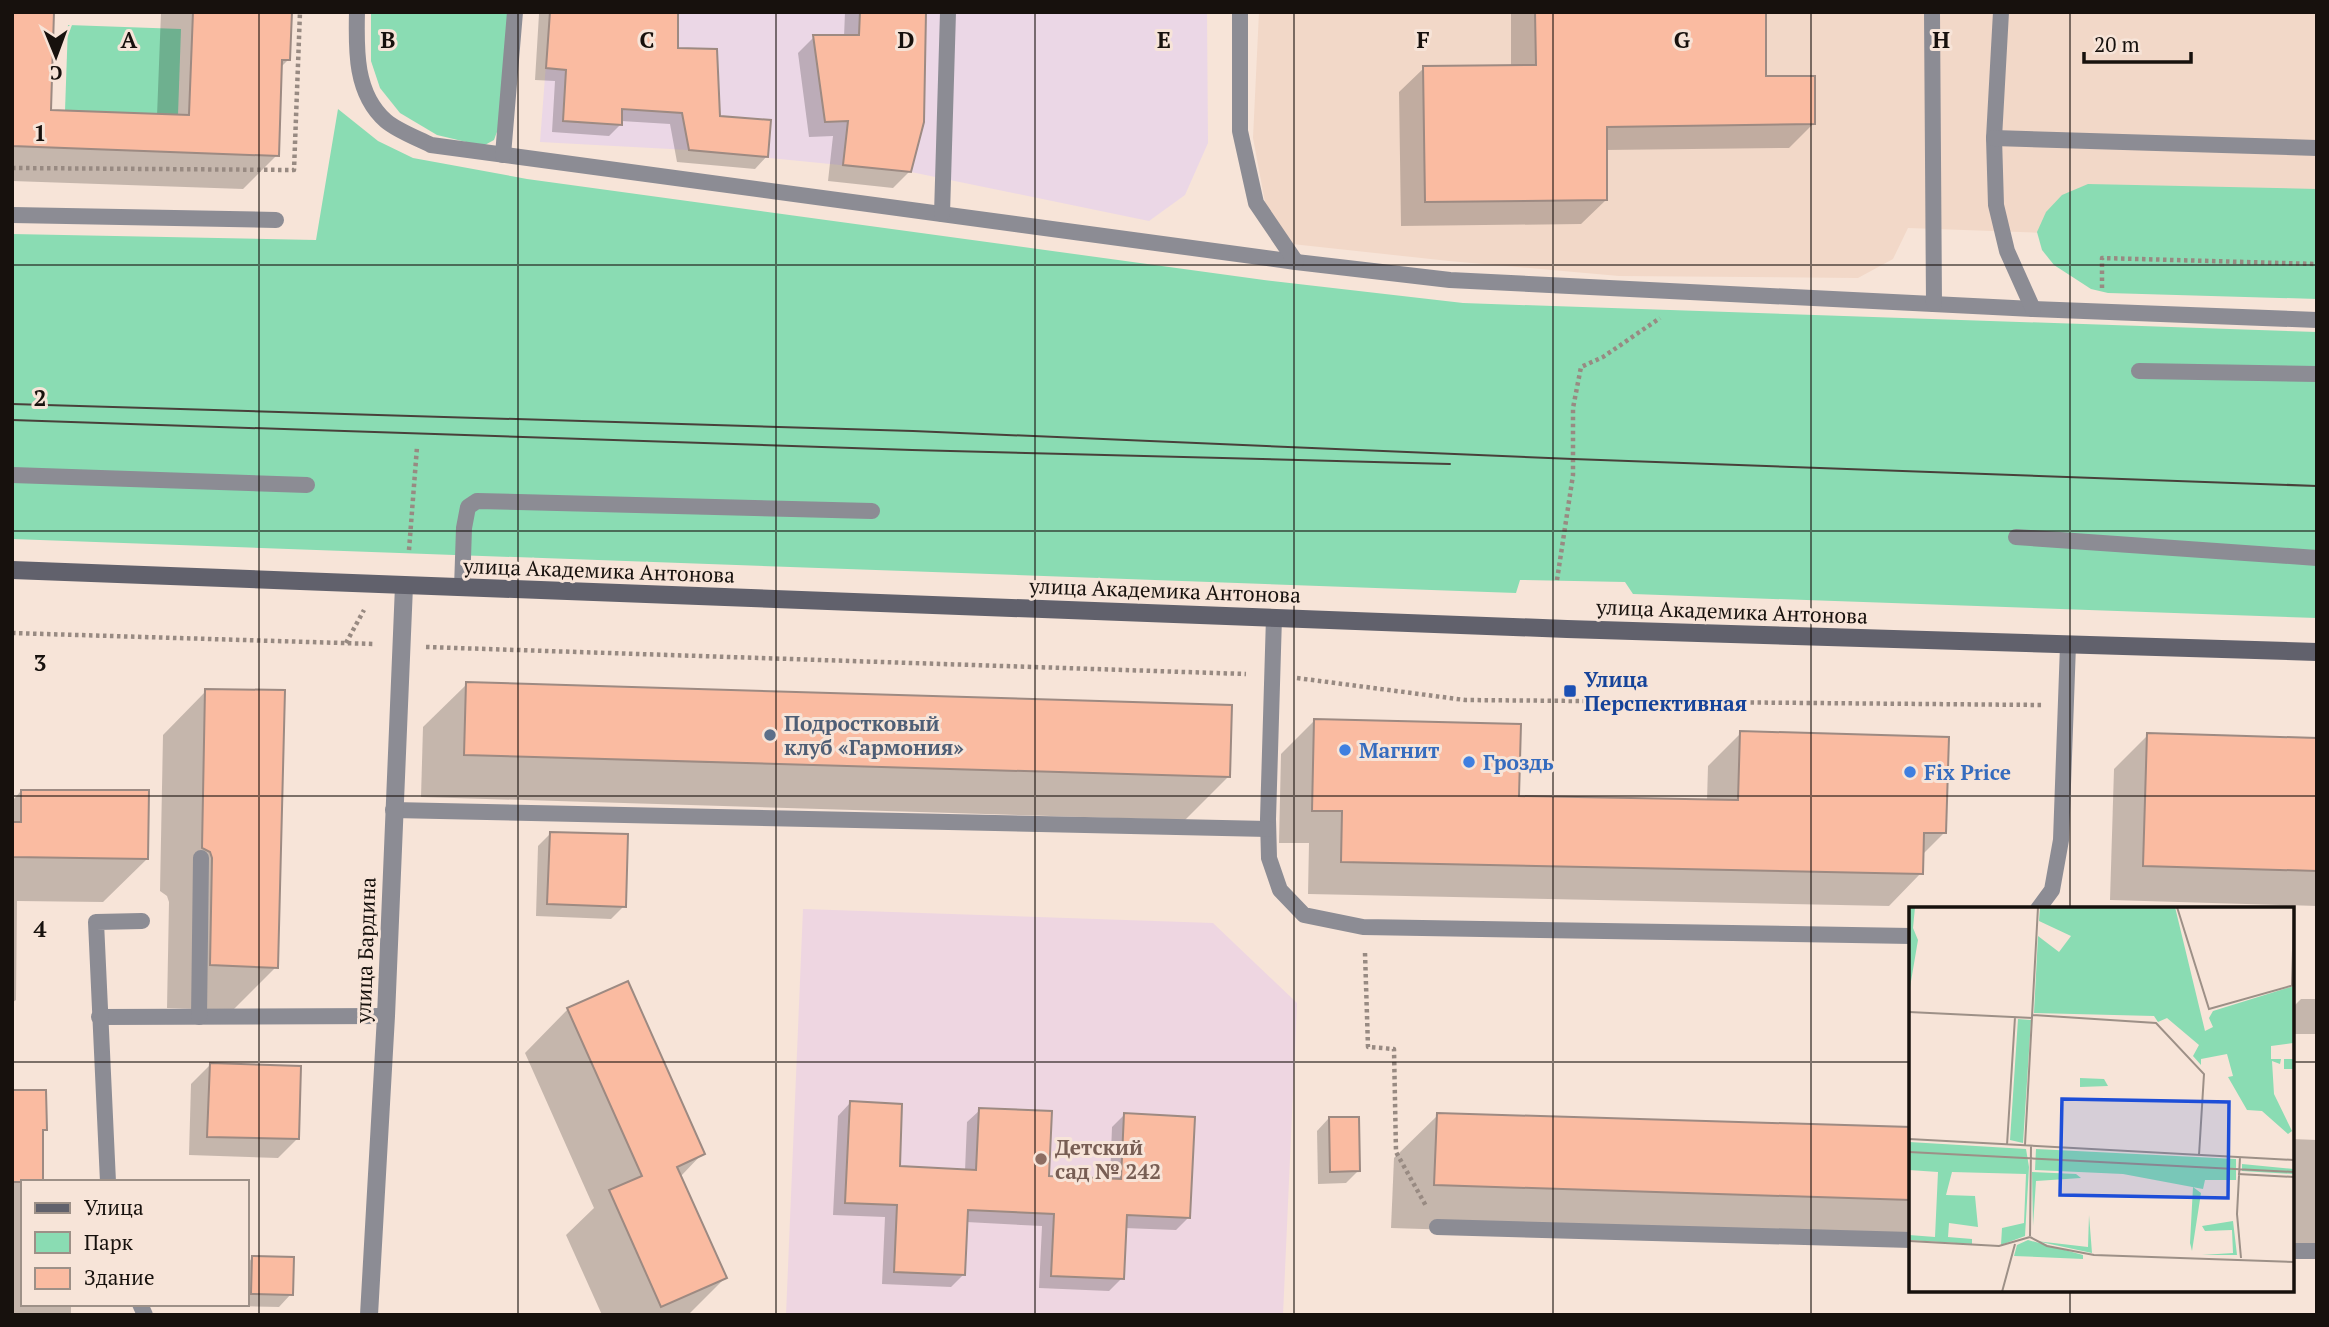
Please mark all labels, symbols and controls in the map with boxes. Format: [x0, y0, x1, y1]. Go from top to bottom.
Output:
north arrow [21, 21, 91, 91]
scale bar [2084, 21, 2191, 65]
text: A [121, 24, 138, 55]
text: B [381, 24, 396, 55]
text: C [640, 24, 655, 55]
text: D [898, 24, 915, 55]
text: E [1157, 24, 1171, 55]
text: F [1416, 24, 1430, 55]
text: G [1674, 24, 1691, 55]
text: H [1932, 24, 1950, 55]
text: 20 m [2094, 30, 2140, 58]
text: С [50, 61, 63, 86]
text: 1 [34, 117, 47, 148]
text: 2 [34, 382, 47, 413]
street label: улица Академика Антонова [462, 551, 736, 589]
street label: улица Академика Антонова [1028, 571, 1302, 609]
street label: улица Академика Антонова [1595, 592, 1869, 630]
text: 3 [34, 647, 47, 678]
place label: Улица Перспективная [1584, 665, 1747, 717]
marker: Улица Перспективная [1562, 683, 1578, 699]
place label: Подростковый клуб «Гармония» [784, 709, 964, 761]
marker: Подростковый клуб «Гармония» [762, 727, 778, 743]
place label: Магнит [1359, 736, 1440, 764]
marker: Магнит [1337, 742, 1353, 758]
place label: Гроздь [1483, 748, 1554, 776]
marker: Гроздь [1461, 754, 1477, 770]
place label: Fix Price [1924, 758, 2011, 786]
marker: Fix Price [1902, 764, 1918, 780]
street label: улица Бардина [348, 876, 382, 1024]
inset map [1909, 907, 2294, 1292]
text: 4 [34, 913, 47, 944]
place label: Детский сад № 242 [1055, 1133, 1161, 1185]
marker: Детский сад № 242 [1033, 1151, 1049, 1167]
legend [21, 1180, 248, 1306]
text: Улица [84, 1193, 144, 1221]
text: Парк [84, 1228, 134, 1256]
text: Здание [84, 1263, 155, 1291]

